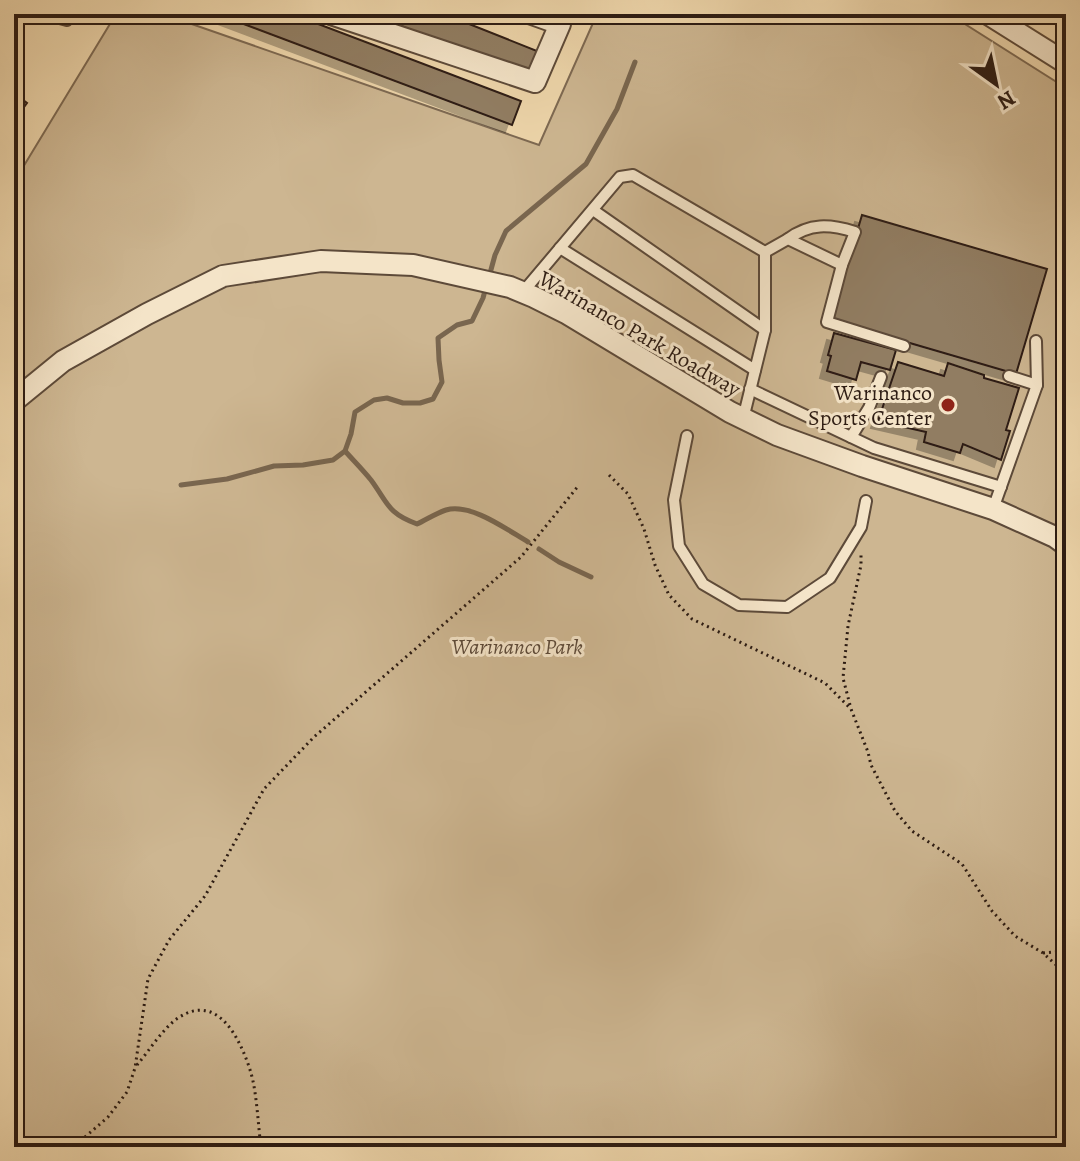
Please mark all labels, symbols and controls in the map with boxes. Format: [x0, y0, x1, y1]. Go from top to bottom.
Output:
north arrow [956, 44, 1036, 124]
text: N [991, 83, 1021, 117]
street label: Warinanco Park Roadway [532, 263, 746, 404]
place label: Warinanco Sports Center [808, 378, 932, 433]
marker: Warinanco Sports Center [939, 396, 957, 414]
park label: Warinanco Park [451, 632, 583, 662]

